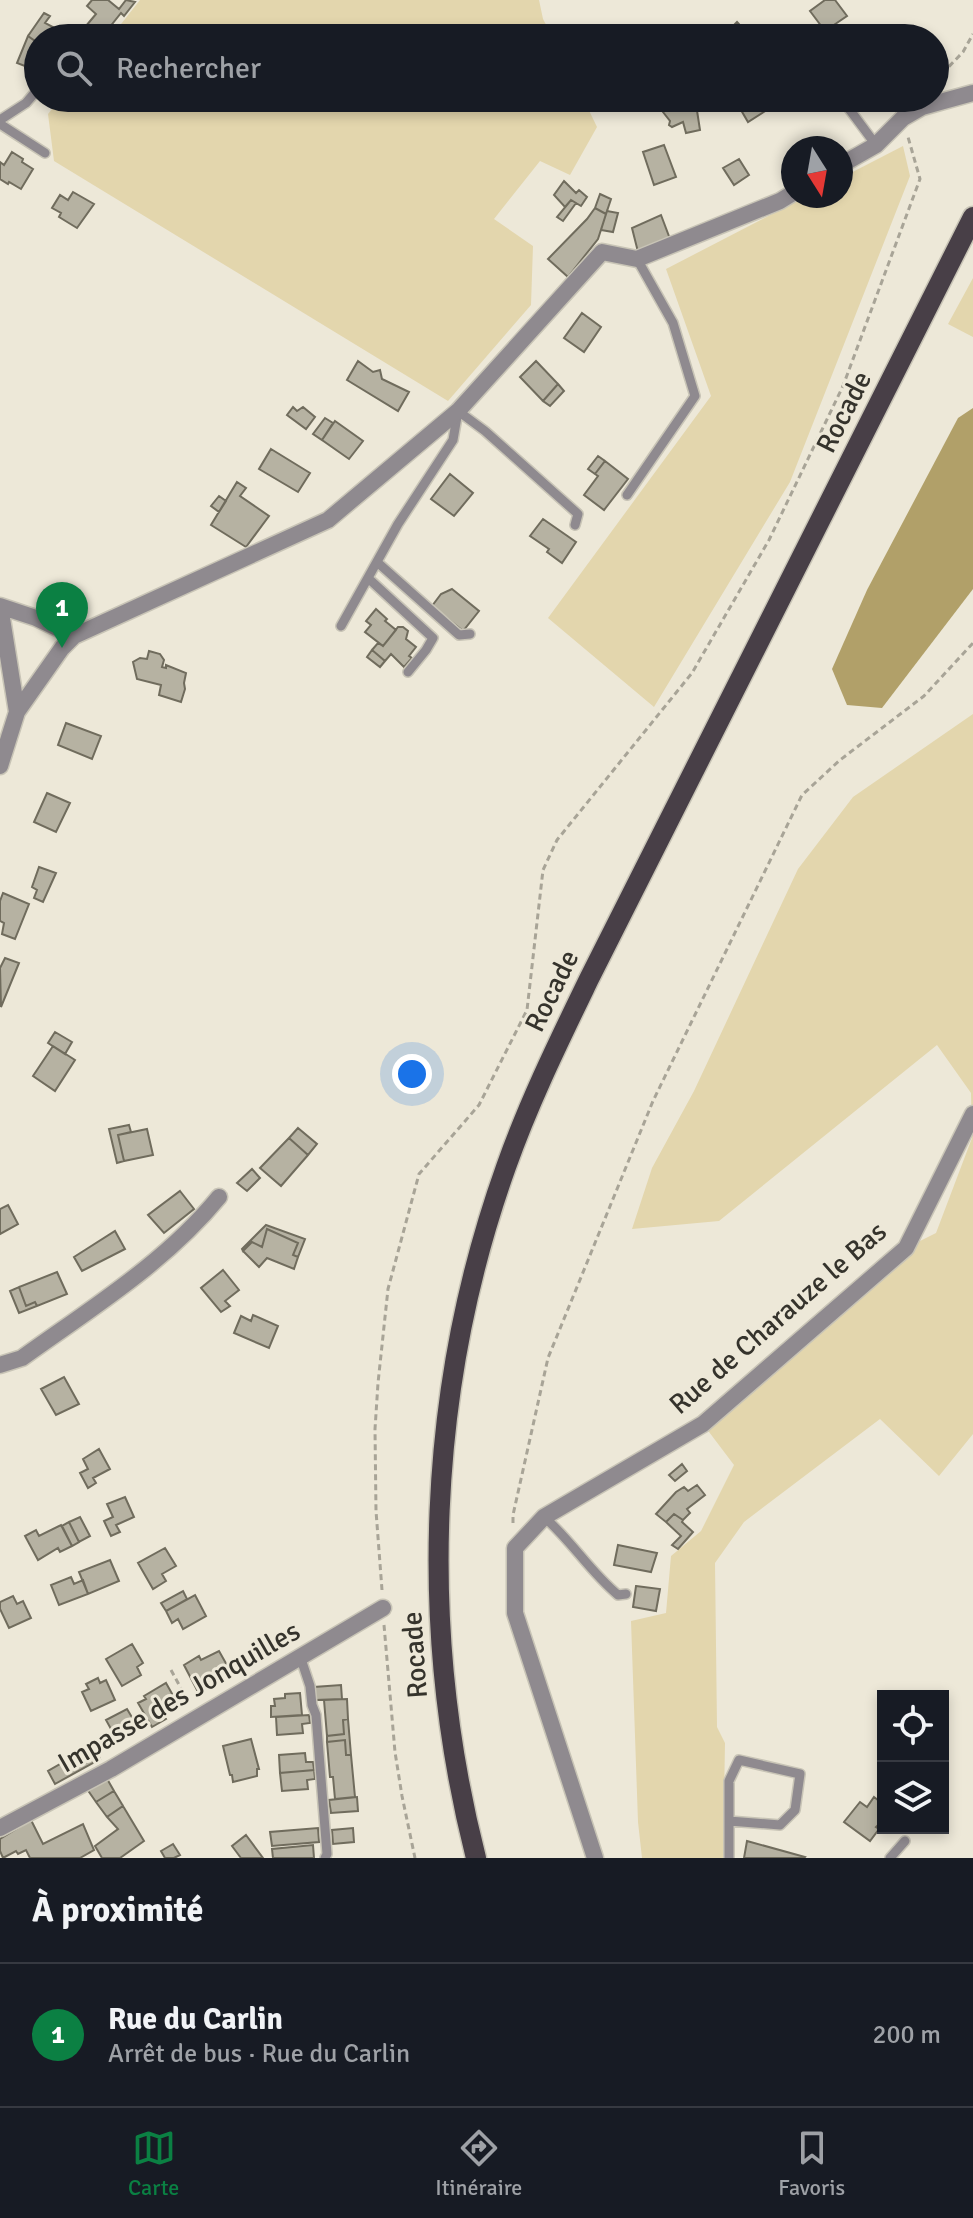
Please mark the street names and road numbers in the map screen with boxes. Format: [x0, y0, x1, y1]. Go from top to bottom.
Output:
street label: Rocade [809, 365, 879, 459]
street label: Rocade [518, 944, 586, 1038]
street label: Rue de Charauze le Bas [663, 1215, 893, 1421]
street label: Rocade [395, 1610, 435, 1700]
street label: Impasse des Jonquilles [52, 1614, 306, 1780]

